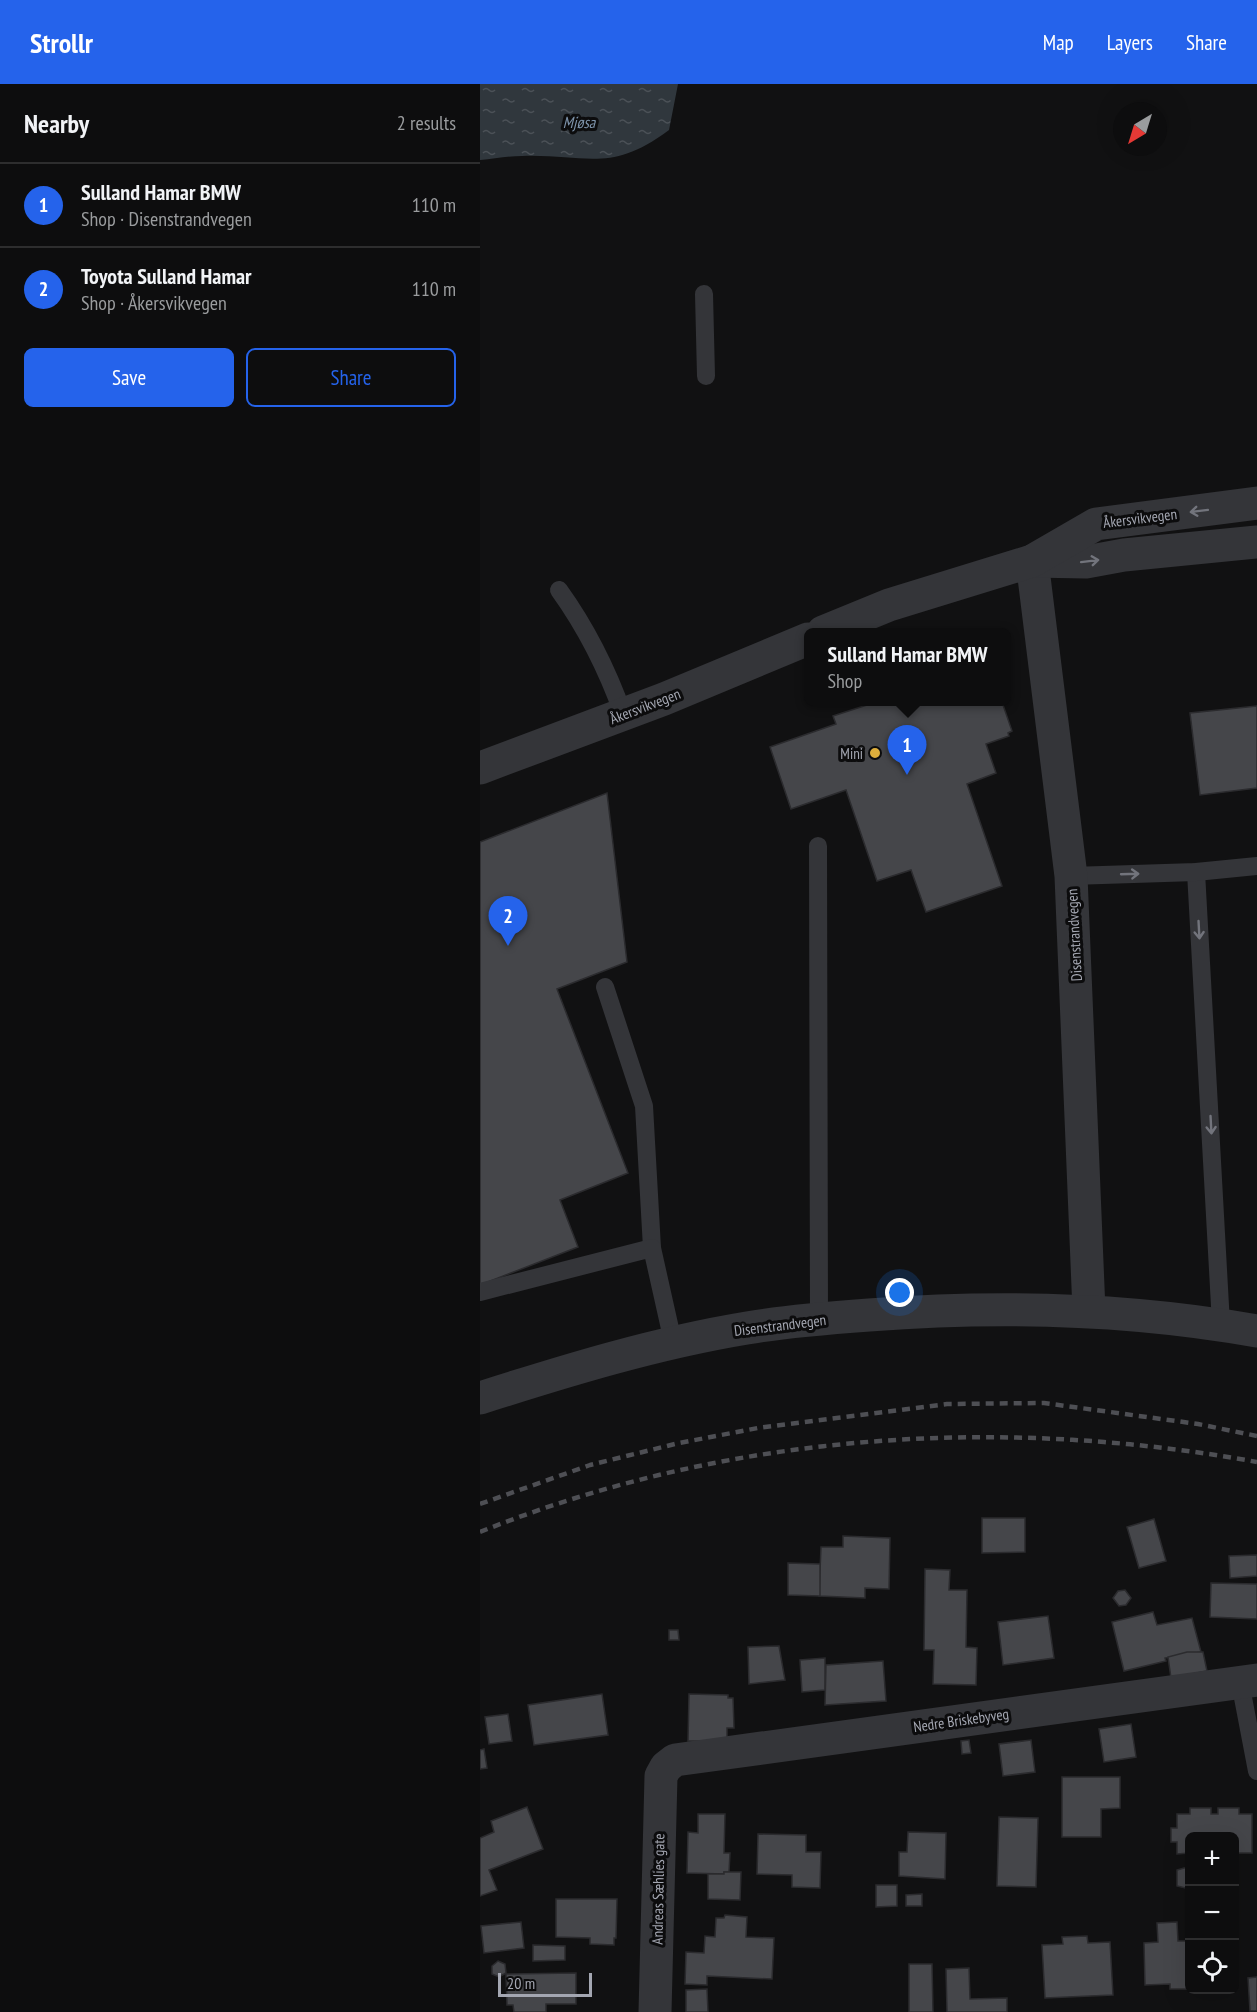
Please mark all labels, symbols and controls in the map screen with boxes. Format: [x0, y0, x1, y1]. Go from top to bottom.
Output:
text: Strollr [30, 24, 93, 61]
text: Map [1043, 29, 1074, 56]
text: Layers [1107, 29, 1153, 56]
text: Share [1186, 29, 1227, 56]
north arrow [1113, 102, 1167, 156]
text: Nearby [24, 107, 89, 140]
text: 2 results [397, 110, 456, 136]
water label: Mjøsa [563, 112, 597, 132]
text: Sulland Hamar BMW [81, 178, 241, 206]
text: 1 [39, 192, 48, 218]
text: 110 m [412, 192, 456, 218]
text: Shop · Disenstrandvegen [81, 206, 252, 232]
text: Toyota Sulland Hamar [81, 262, 252, 290]
text: 2 [39, 276, 48, 302]
text: 110 m [412, 276, 456, 302]
text: Shop · Åkersvikvegen [81, 290, 227, 316]
button: Save [24, 348, 234, 407]
button: Share [246, 348, 456, 407]
street label: Åkersvikvegen [1102, 504, 1178, 532]
one-way arrow [1190, 505, 1209, 516]
one-way arrow [1080, 555, 1100, 566]
popup [804, 628, 1011, 706]
text: Sulland Hamar BMW [827, 640, 988, 668]
text: Shop [827, 668, 862, 694]
street label: Åkersvikvegen [607, 684, 683, 728]
pin: 1 [888, 726, 926, 775]
place label: Mini [840, 744, 863, 763]
marker: Mini [868, 746, 882, 760]
one-way arrow [1119, 868, 1139, 880]
street label: Disenstrandvegen [1062, 888, 1086, 982]
pin: 2 [489, 896, 528, 946]
one-way arrow [1194, 920, 1205, 940]
one-way arrow [1206, 1114, 1217, 1134]
your location [885, 1278, 914, 1307]
street label: Disenstrandvegen [733, 1310, 827, 1340]
street label: Nedre Briskebyveg [912, 1704, 1010, 1736]
map controls [1185, 1832, 1239, 1994]
button: + [1185, 1832, 1239, 1886]
street label: Andreas Sæhlies gate [648, 1833, 668, 1945]
button: − [1185, 1886, 1239, 1940]
button: locate [1185, 1940, 1239, 1994]
scale bar [498, 1970, 592, 1998]
text: 20 m [507, 1973, 535, 1993]

